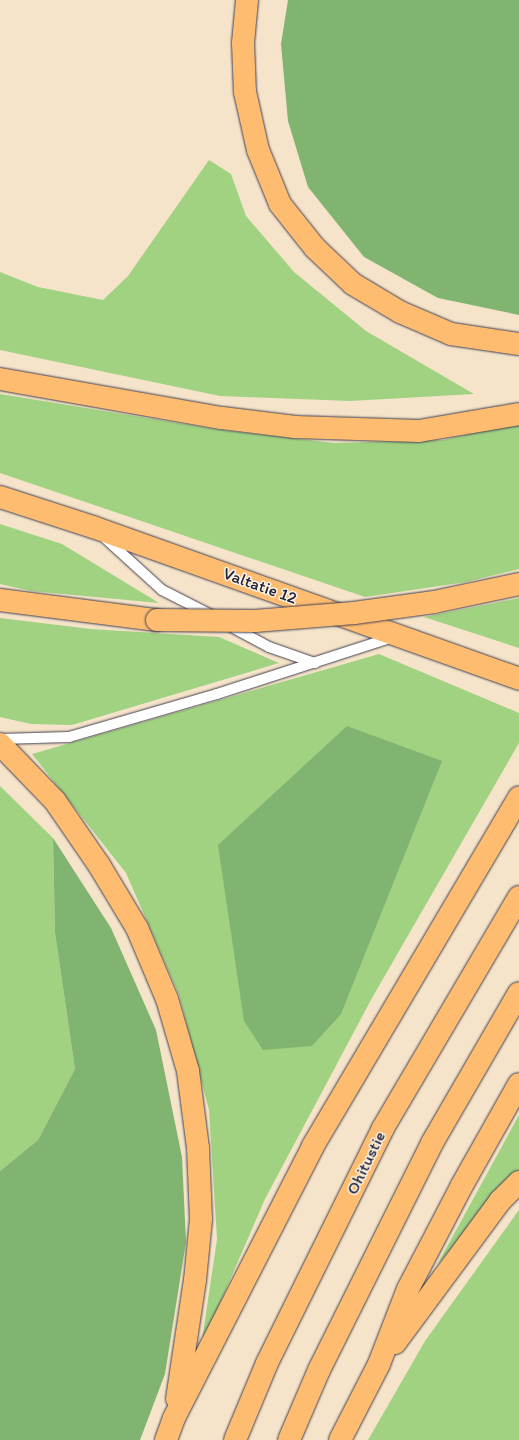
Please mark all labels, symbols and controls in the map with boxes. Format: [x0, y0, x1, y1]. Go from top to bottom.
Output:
street label: Valtatie 12 [220, 563, 300, 609]
street label: Ohitustie [342, 1128, 390, 1198]

